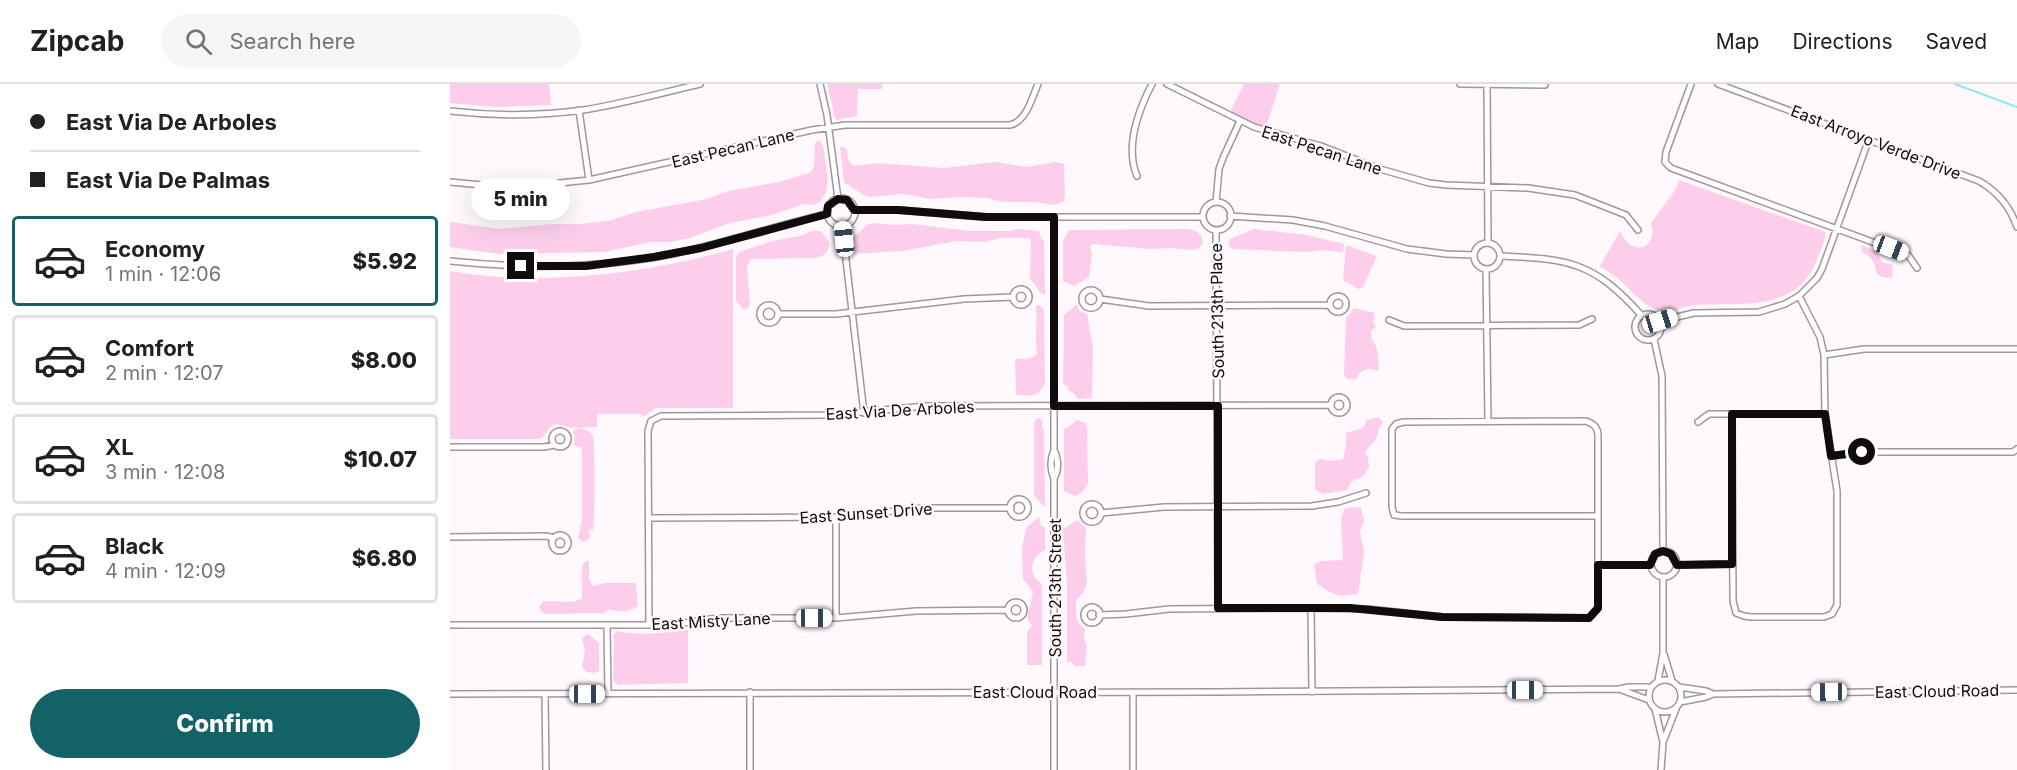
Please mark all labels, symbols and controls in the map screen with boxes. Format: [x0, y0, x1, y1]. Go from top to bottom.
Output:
search box [161, 14, 581, 68]
text: Zipcab [30, 24, 125, 58]
icon: search [182, 25, 215, 58]
text: Search here [230, 28, 355, 54]
text: Map [1716, 29, 1759, 54]
text: Directions [1792, 29, 1893, 54]
text: Saved [1926, 29, 1987, 54]
street label: East Arroyo Verde Drive [1788, 100, 1964, 184]
text: East Via De Arboles [66, 109, 277, 135]
street label: East Pecan Lane [1259, 121, 1385, 179]
street label: East Pecan Lane [670, 124, 796, 172]
text: East Via De Palmas [66, 167, 270, 193]
callout: 5 min [472, 179, 571, 221]
text: 5 min [493, 187, 548, 211]
car [833, 220, 855, 258]
car [1871, 233, 1911, 263]
icon: car [33, 234, 87, 288]
text: Economy [105, 236, 205, 262]
street label: South 213th Place [1206, 243, 1228, 379]
text: $5.92 [353, 248, 417, 274]
route end [507, 252, 534, 279]
text: 1 min · 12:06 [105, 262, 221, 286]
car [1640, 307, 1680, 335]
icon: car [33, 333, 87, 387]
text: Comfort [105, 335, 194, 361]
text: $8.00 [351, 347, 417, 373]
text: 2 min · 12:07 [105, 361, 224, 385]
street label: East Via De Arboles [825, 396, 975, 424]
icon: car [33, 432, 87, 486]
text: XL [105, 434, 134, 460]
route start [1848, 438, 1875, 465]
text: $10.07 [343, 446, 417, 472]
text: 3 min · 12:08 [105, 460, 225, 484]
street label: East Sunset Drive [799, 498, 933, 528]
street label: South 213th Street [1045, 518, 1065, 658]
icon: car [33, 531, 87, 585]
text: Black [105, 533, 164, 559]
text: $6.80 [352, 545, 417, 571]
text: 4 min · 12:09 [105, 559, 226, 583]
street label: East Misty Lane [651, 608, 771, 634]
car [796, 609, 832, 627]
street label: East Cloud Road [1875, 680, 1999, 702]
car [1507, 681, 1543, 699]
street label: East Cloud Road [973, 682, 1097, 702]
car [1811, 683, 1847, 701]
car [569, 685, 605, 703]
button: Confirm [30, 689, 420, 758]

